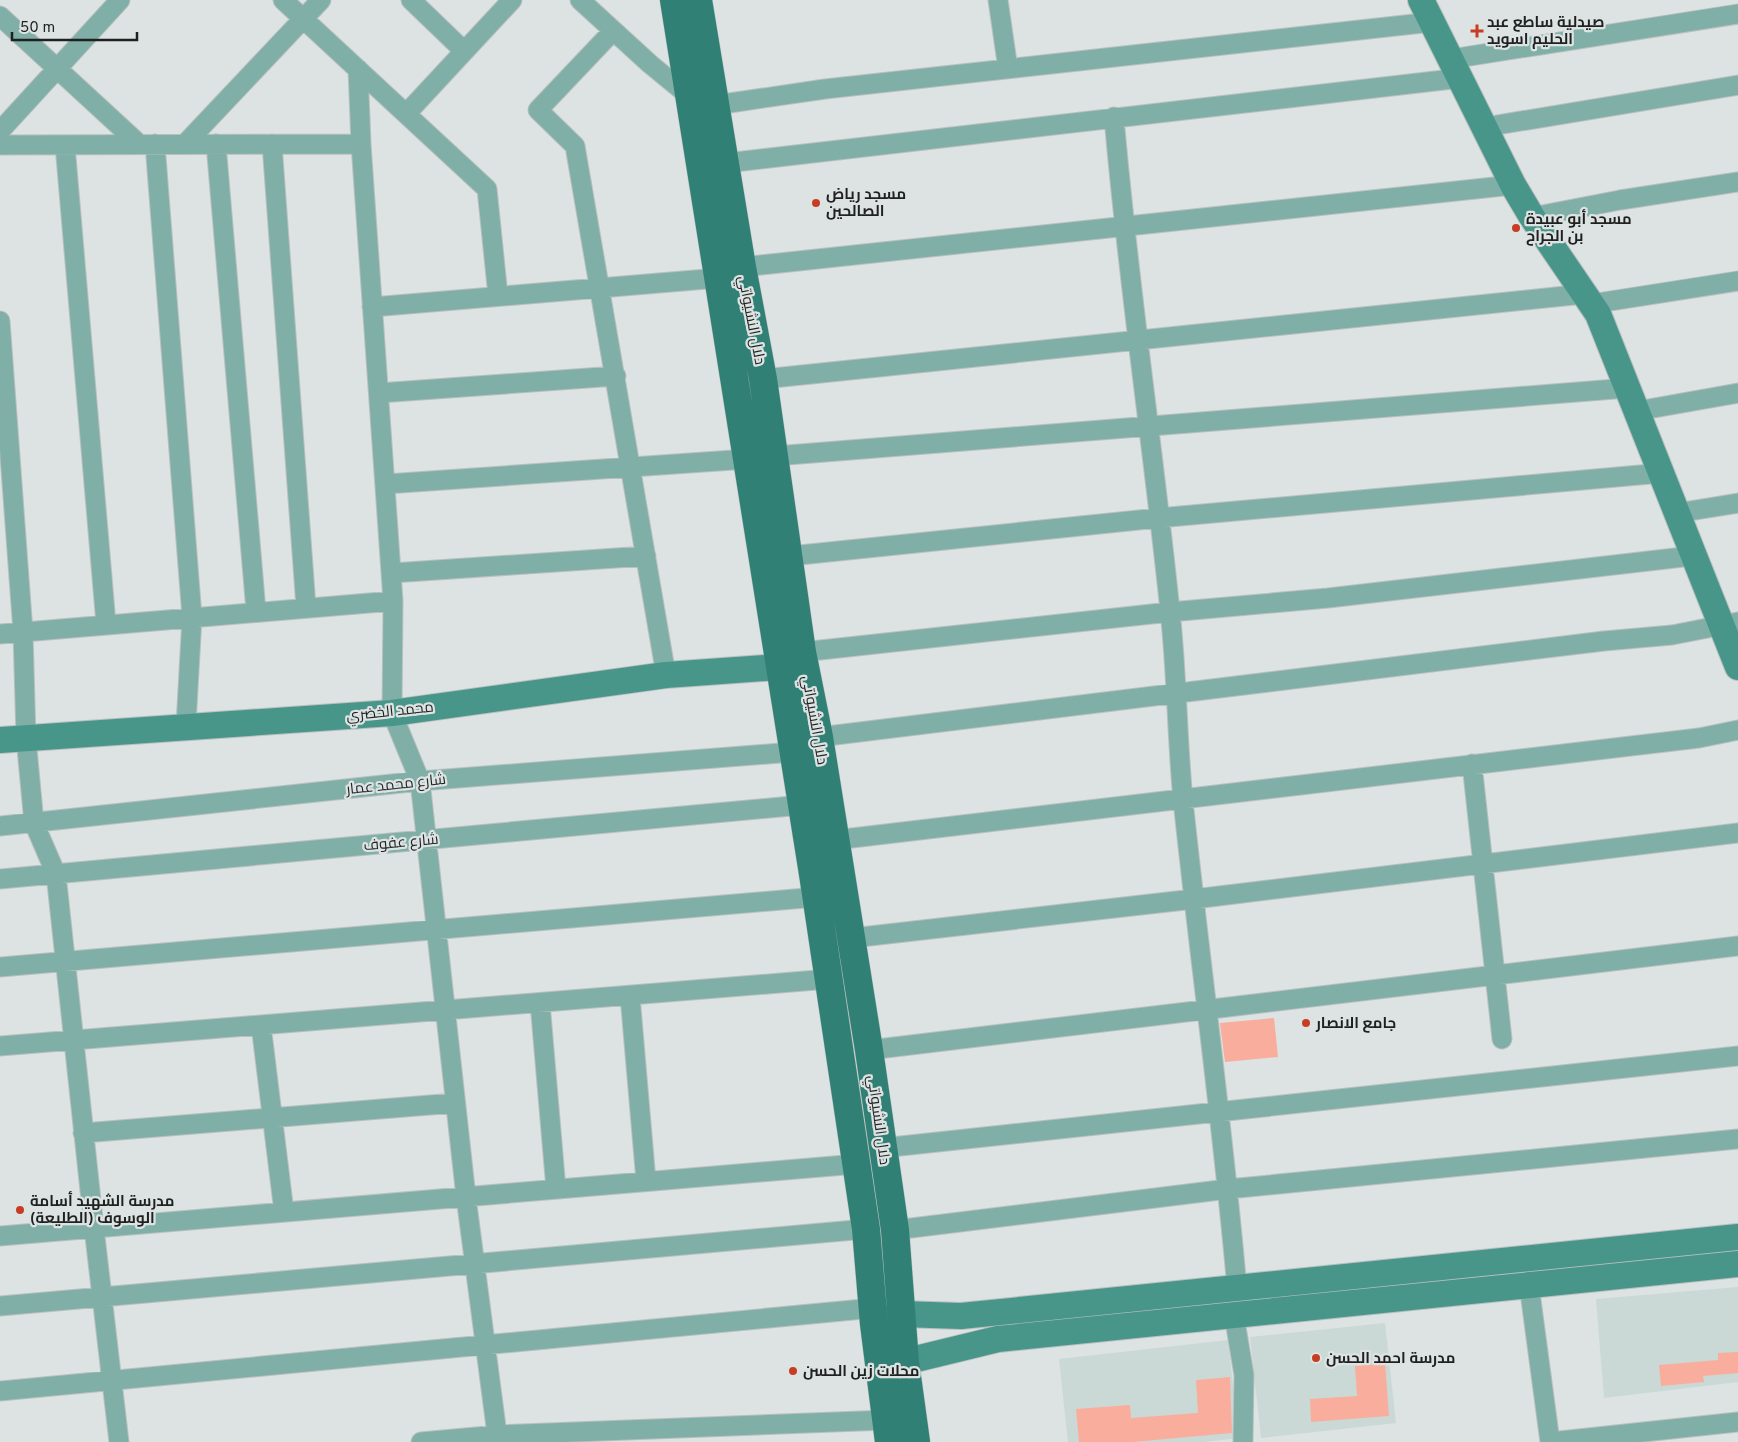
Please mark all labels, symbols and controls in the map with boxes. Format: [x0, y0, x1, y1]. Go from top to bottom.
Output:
scale bar [12, 10, 138, 42]
place label: صيدلية ساطع عبد الحليم اسويد [1487, 14, 1605, 50]
text: 50 m [20, 19, 55, 38]
marker: صيدلية ساطع عبد الحليم اسويد [1471, 25, 1483, 37]
place label: مسجد رياض الصالحين [826, 186, 906, 222]
marker: مسجد رياض الصالحين [810, 197, 822, 209]
place label: مسجد أبو عبيدة بن الجراح [1526, 209, 1632, 247]
marker: مسجد أبو عبيدة بن الجراح [1510, 222, 1522, 234]
street label: دلال النشيواتي [732, 274, 768, 367]
street label: دلال النشيواتي [795, 674, 831, 767]
street label: محمد الخضري [346, 698, 435, 728]
street label: شارع محمد عمار [344, 771, 447, 800]
street label: شارع عفوف [363, 831, 439, 856]
place label: جامع الانصار [1315, 1015, 1396, 1034]
marker: جامع الانصار [1300, 1017, 1312, 1029]
street label: دلال النشيواتي [861, 1074, 893, 1166]
place label: مدرسة الشهيد أسامة الوسوف (الطليعة) [30, 1191, 174, 1229]
marker: مدرسة الشهيد أسامة الوسوف (الطليعة) [14, 1204, 26, 1216]
place label: مدرسة احمد الحسن [1326, 1350, 1455, 1369]
marker: مدرسة احمد الحسن [1310, 1352, 1322, 1364]
place label: محلات زين الحسن [803, 1363, 919, 1382]
marker: محلات زين الحسن [787, 1365, 799, 1377]

